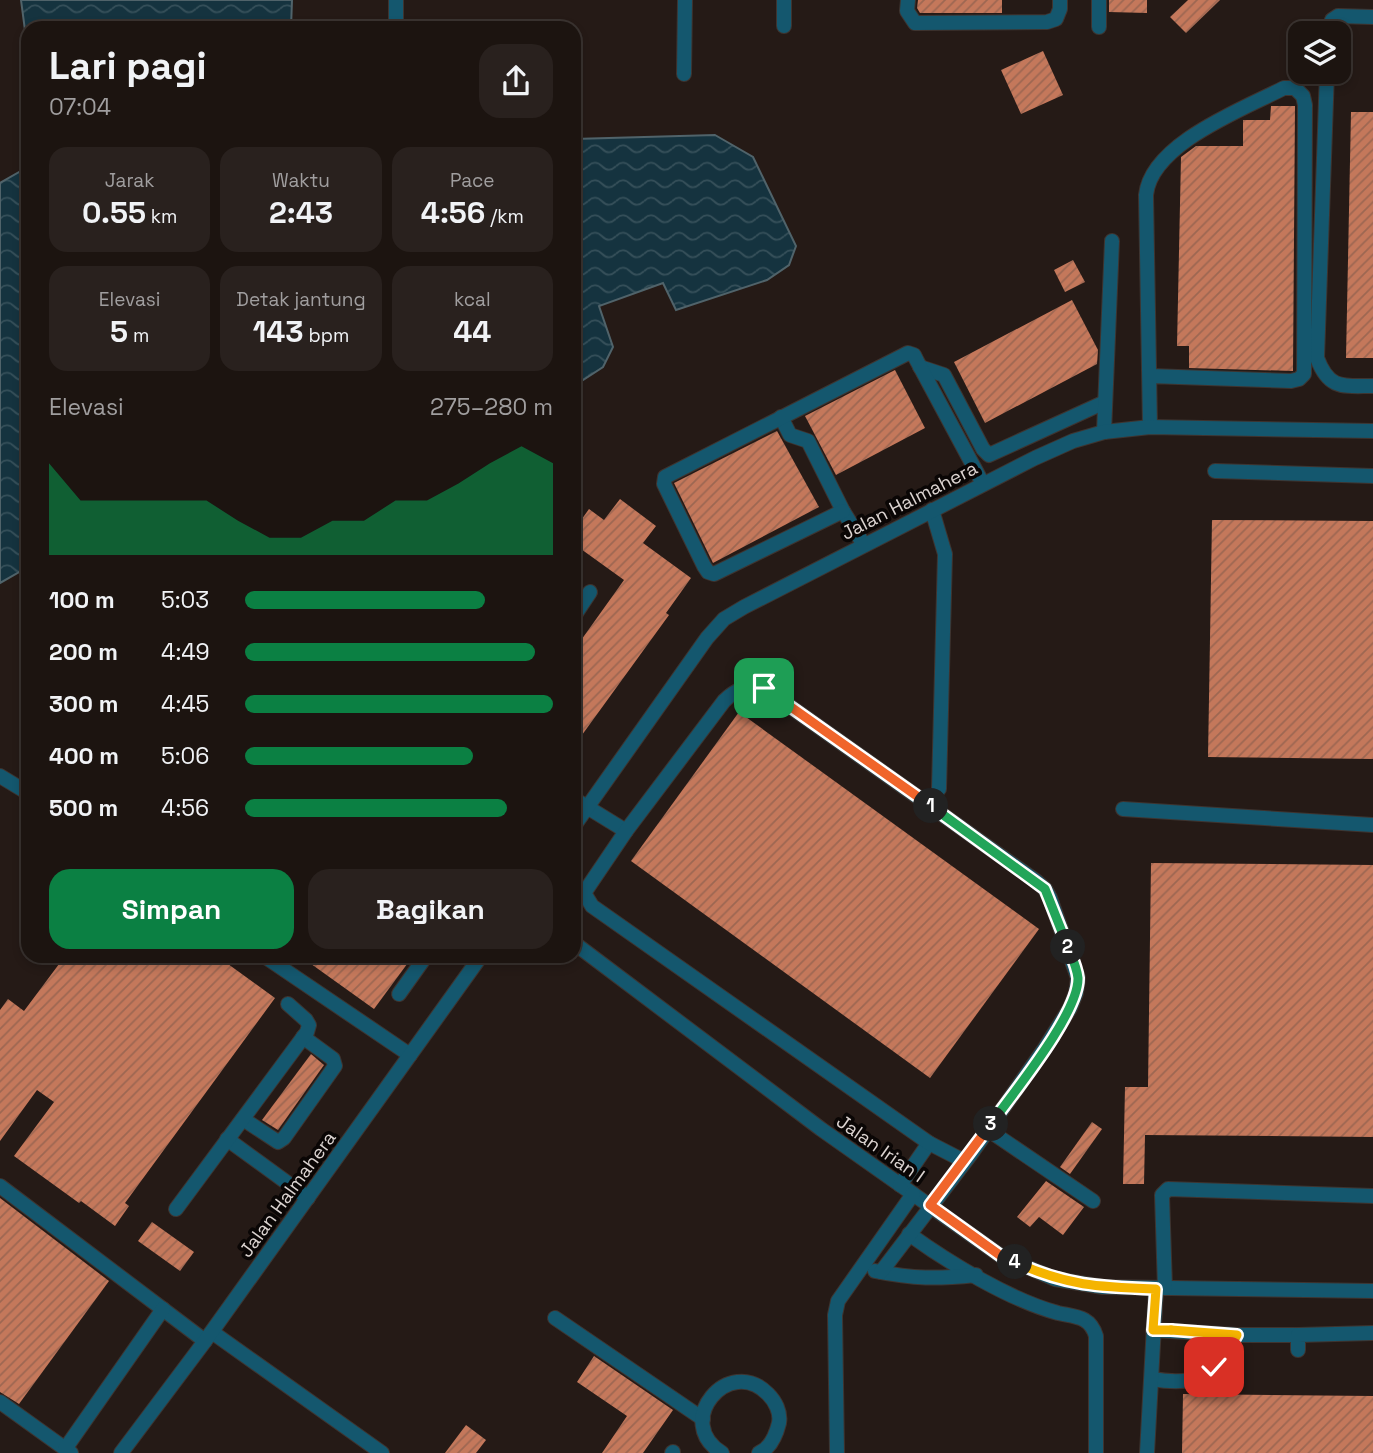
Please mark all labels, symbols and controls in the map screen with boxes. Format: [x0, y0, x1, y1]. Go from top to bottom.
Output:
map controls [1288, 21, 1351, 84]
button: layers [1288, 21, 1351, 84]
text: Lari pagi [49, 42, 207, 90]
button: share [479, 44, 553, 118]
text: 07:04 [49, 92, 111, 122]
text: Jarak [105, 168, 155, 193]
text: Waktu [272, 168, 330, 193]
text: Pace [450, 168, 495, 193]
text: 0.55 [82, 193, 146, 232]
text: 2:43 [269, 193, 333, 232]
text: 4:56 [421, 193, 485, 232]
text: km [146, 204, 177, 229]
text: /km [485, 204, 524, 229]
text: Elevasi [99, 287, 161, 312]
text: Detak jantung [236, 287, 366, 312]
text: kcal [454, 287, 491, 312]
text: 5 [110, 312, 128, 351]
text: 143 [253, 312, 304, 351]
text: 44 [453, 312, 491, 351]
text: m [128, 323, 149, 348]
text: bpm [304, 323, 349, 348]
text: Elevasi [49, 392, 124, 422]
text: 275–280 m [430, 392, 553, 422]
street label: Jalan Halmahera [837, 455, 982, 546]
text: 100 m [49, 585, 115, 615]
text: 5:03 [161, 585, 209, 615]
text: 200 m [49, 637, 118, 667]
text: 4:49 [161, 637, 210, 667]
pin [734, 658, 794, 718]
icon: arrive [745, 669, 783, 707]
text: 300 m [49, 689, 118, 719]
text: 4:45 [161, 689, 209, 719]
text: 400 m [49, 741, 119, 771]
text: 5:06 [161, 741, 209, 771]
pin: 1 [914, 788, 948, 824]
text: 500 m [49, 793, 118, 823]
text: 4:56 [161, 793, 209, 823]
text: 1 [926, 793, 935, 818]
button: Simpan [49, 869, 294, 949]
button: Bagikan [308, 869, 553, 949]
pin: 2 [1050, 930, 1086, 964]
text: 2 [1062, 934, 1073, 959]
pin: 3 [974, 1106, 1009, 1142]
street label: Jalan Irian I [832, 1109, 930, 1188]
text: 3 [985, 1111, 996, 1136]
street label: Jalan Halmahera [233, 1126, 342, 1262]
pin: 4 [998, 1244, 1032, 1280]
text: 4 [1008, 1249, 1021, 1274]
pin [1184, 1337, 1244, 1397]
icon: check [1195, 1348, 1233, 1386]

